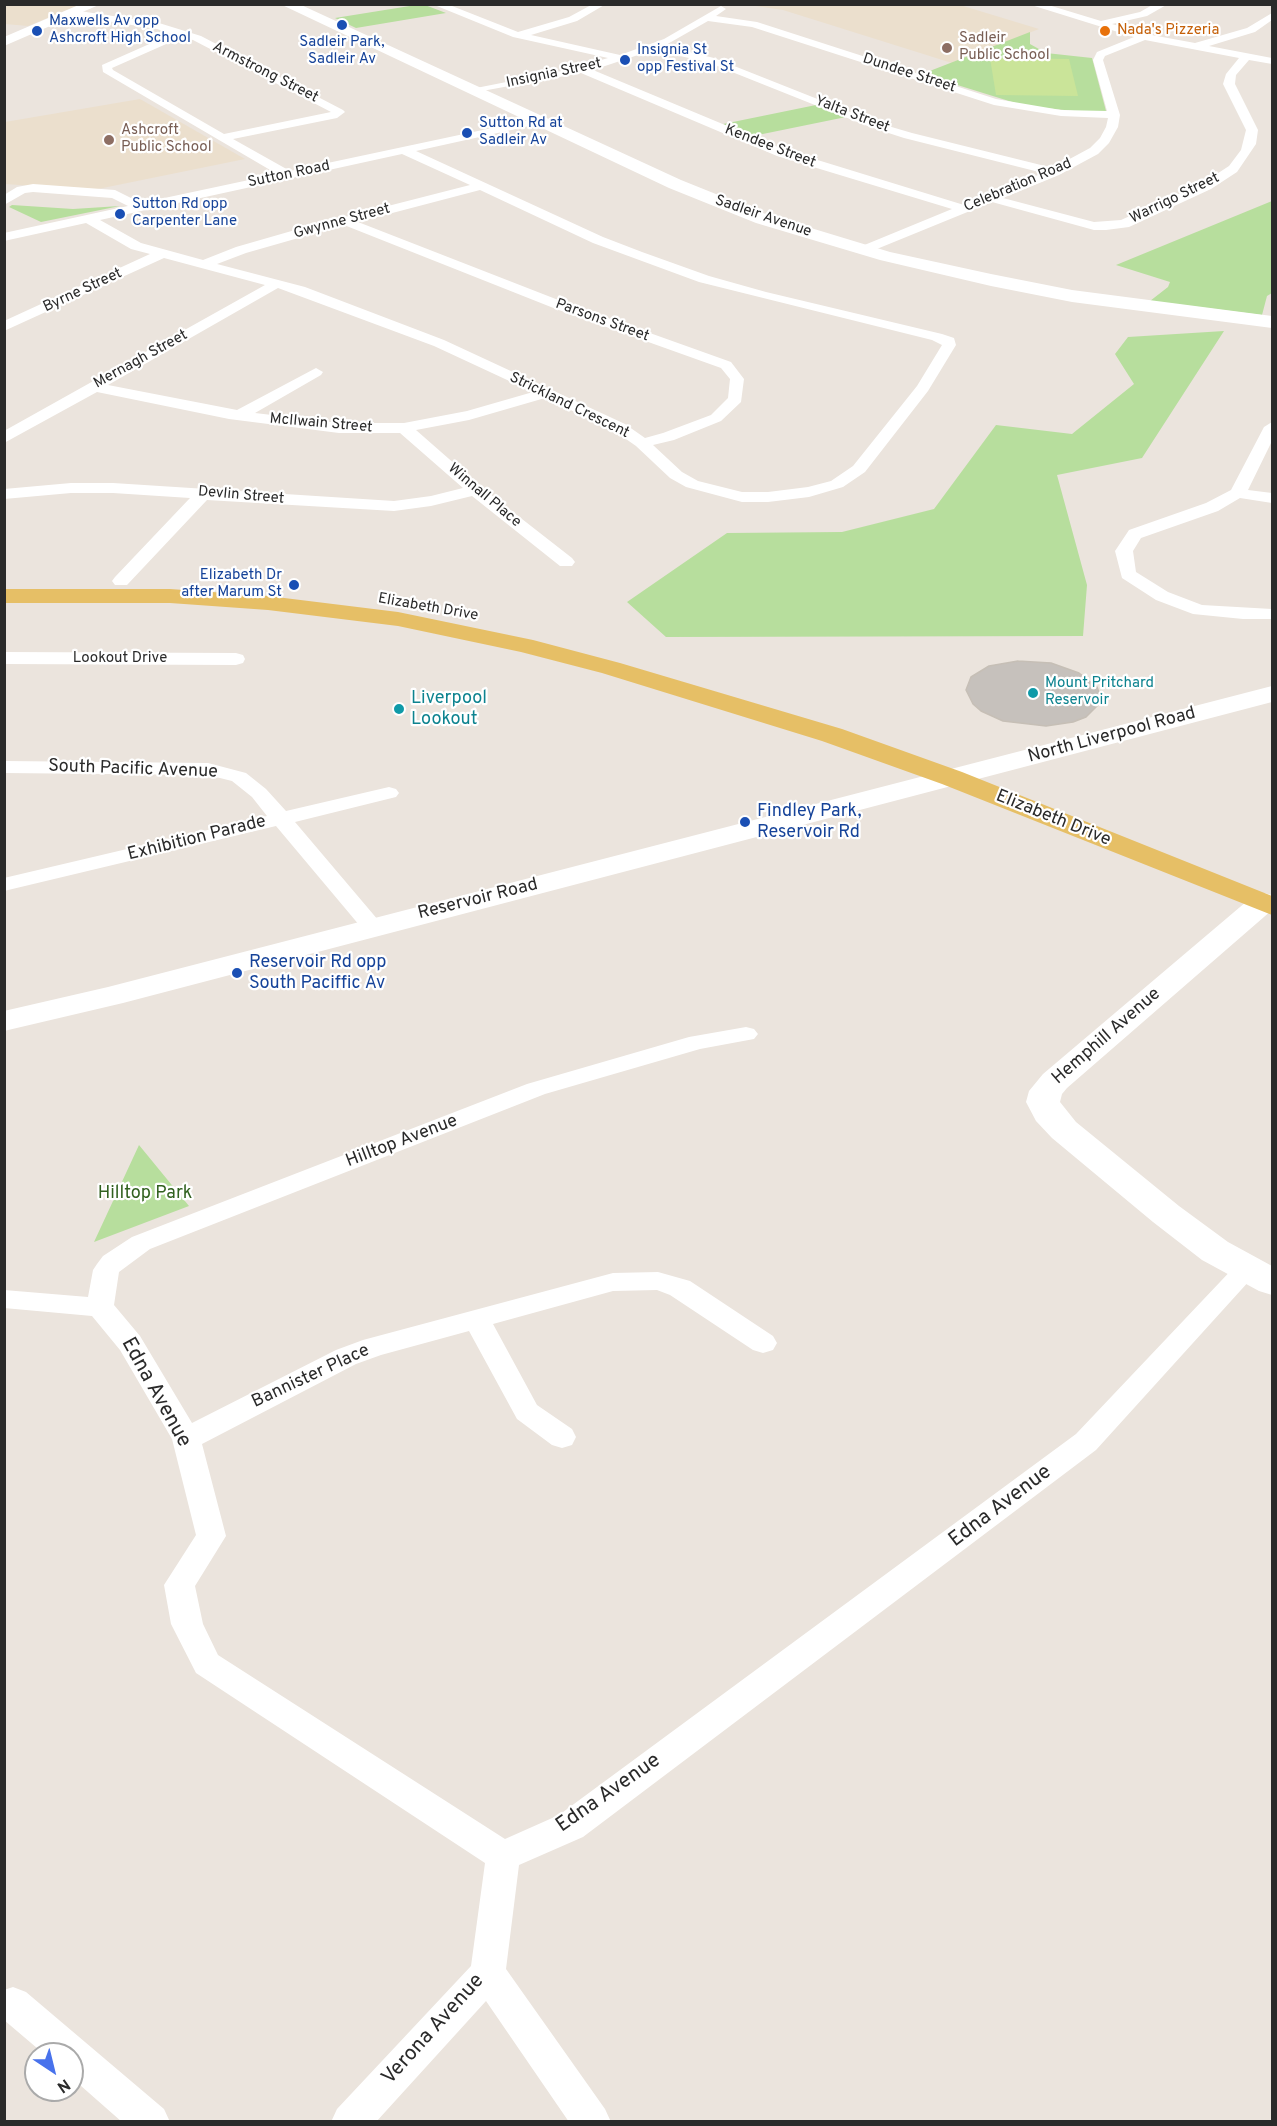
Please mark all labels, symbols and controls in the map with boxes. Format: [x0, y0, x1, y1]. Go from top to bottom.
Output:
place label: Maxwells Av opp Ashcroft High School [49, 13, 191, 48]
marker: Sadleir Park, Sadleir Av [335, 18, 349, 32]
place label: Nada's Pizzeria [1117, 22, 1219, 40]
marker: Maxwells Av opp Ashcroft High School [30, 24, 44, 38]
marker: Nada's Pizzeria [1098, 24, 1112, 38]
place label: Sadleir Public School [959, 30, 1050, 65]
place label: Sadleir Park, Sadleir Av [299, 34, 385, 69]
street label: Armstrong Street [209, 39, 321, 107]
marker: Sadleir Public School [940, 41, 954, 55]
place label: Insignia St opp Festival St [637, 42, 734, 77]
street label: Dundee Street [860, 50, 958, 98]
marker: Insignia St opp Festival St [618, 53, 632, 67]
street label: Insignia Street [505, 55, 603, 93]
street label: Yalta Street [812, 93, 892, 137]
place label: Sutton Rd at Sadleir Av [479, 115, 563, 150]
street label: Kendee Street [722, 121, 818, 173]
place label: Ashcroft Public School [121, 122, 212, 157]
marker: Sutton Rd at Sadleir Av [460, 126, 474, 140]
marker: Ashcroft Public School [102, 133, 116, 147]
street label: Celebration Road [961, 155, 1075, 217]
street label: Sutton Road [246, 158, 332, 192]
street label: Warrigo Street [1127, 170, 1223, 228]
street label: Sadleir Avenue [712, 192, 814, 242]
place label: Sutton Rd opp Carpenter Lane [132, 196, 237, 231]
street label: Gwynne Street [292, 200, 392, 244]
marker: Sutton Rd opp Carpenter Lane [113, 207, 127, 221]
street label: Byrne Street [41, 265, 125, 317]
street label: Parsons Street [553, 296, 651, 346]
street label: Mernagh Street [91, 327, 191, 393]
street label: Strickland Crescent [506, 369, 632, 443]
street label: McIlwain Street [269, 411, 373, 437]
street label: Winnall Place [444, 460, 524, 532]
street label: Devlin Street [197, 483, 285, 509]
place label: Elizabeth Dr after Marum St [181, 567, 282, 602]
marker: Elizabeth Dr after Marum St [287, 578, 301, 592]
street label: Elizabeth Drive [376, 590, 480, 626]
street label: Lookout Drive [73, 650, 167, 668]
place label: Mount Pritchard Reservoir [1045, 675, 1154, 710]
marker: Mount Pritchard Reservoir [1026, 686, 1040, 700]
place label: Liverpool Lookout [411, 688, 487, 730]
marker: Liverpool Lookout [392, 702, 406, 716]
street label: North Liverpool Road [1026, 703, 1198, 769]
street label: South Pacific Avenue [48, 756, 218, 784]
street label: Elizabeth Drive [992, 786, 1114, 852]
place label: Findley Park, Reservoir Rd [757, 801, 862, 844]
street label: Exhibition Parade [126, 811, 268, 867]
marker: Findley Park, Reservoir Rd [738, 815, 752, 829]
street label: Reservoir Road [416, 875, 540, 925]
place label: Reservoir Rd opp South Paciffic Av [249, 952, 386, 994]
marker: Reservoir Rd opp South Paciffic Av [230, 966, 244, 980]
street label: Hemphill Avenue [1048, 984, 1166, 1090]
street label: Hilltop Avenue [343, 1111, 461, 1173]
park label: Hilltop Park [98, 1183, 192, 1205]
street label: Edna Avenue [114, 1334, 196, 1452]
street label: Bannister Place [249, 1340, 373, 1414]
street label: Edna Avenue [945, 1460, 1057, 1554]
street label: Edna Avenue [552, 1749, 666, 1839]
street label: Verona Avenue [378, 1969, 490, 2091]
north arrow [24, 2042, 84, 2102]
text: N [53, 2074, 74, 2097]

